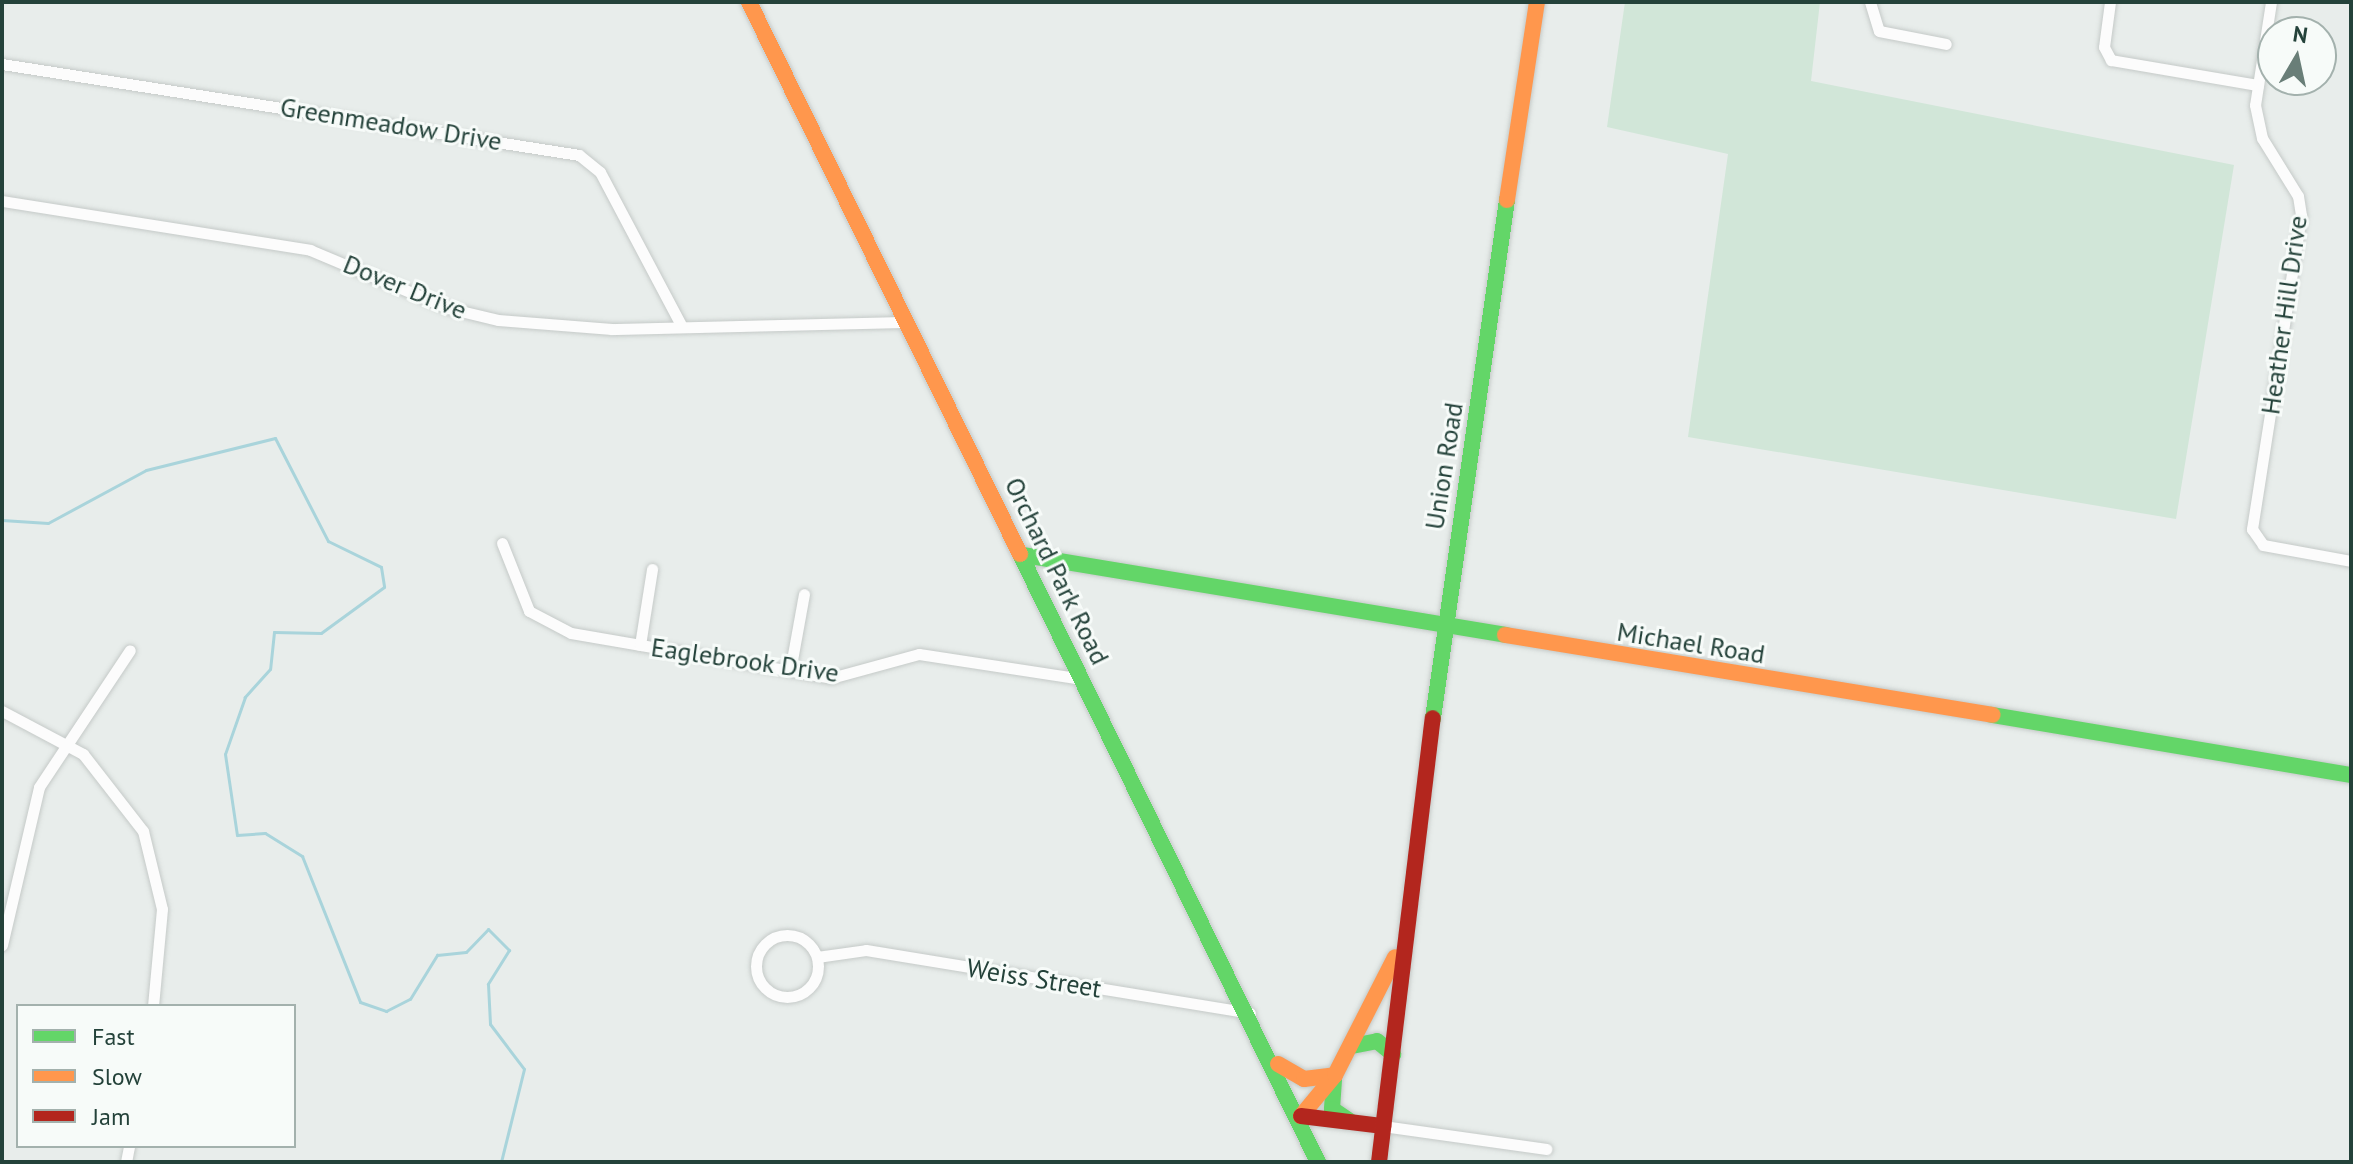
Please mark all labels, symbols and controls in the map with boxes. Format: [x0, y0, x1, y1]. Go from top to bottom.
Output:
north arrow [2257, 16, 2337, 96]
text: N [2291, 19, 2310, 49]
street label: Greenmeadow Drive [278, 91, 504, 157]
street label: Heather Hill Drive [2255, 214, 2313, 416]
street label: Dover Drive [339, 248, 471, 326]
street label: Union Road [1419, 400, 1469, 532]
street label: Orchard Park Road [998, 472, 1116, 670]
street label: Michael Road [1615, 616, 1767, 670]
street label: Eaglebrook Drive [649, 631, 841, 689]
street label: Weiss Street [964, 952, 1104, 1004]
legend [16, 1004, 296, 1148]
text: Fast [92, 1021, 135, 1052]
text: Slow [92, 1061, 142, 1092]
text: Jam [92, 1101, 130, 1132]

